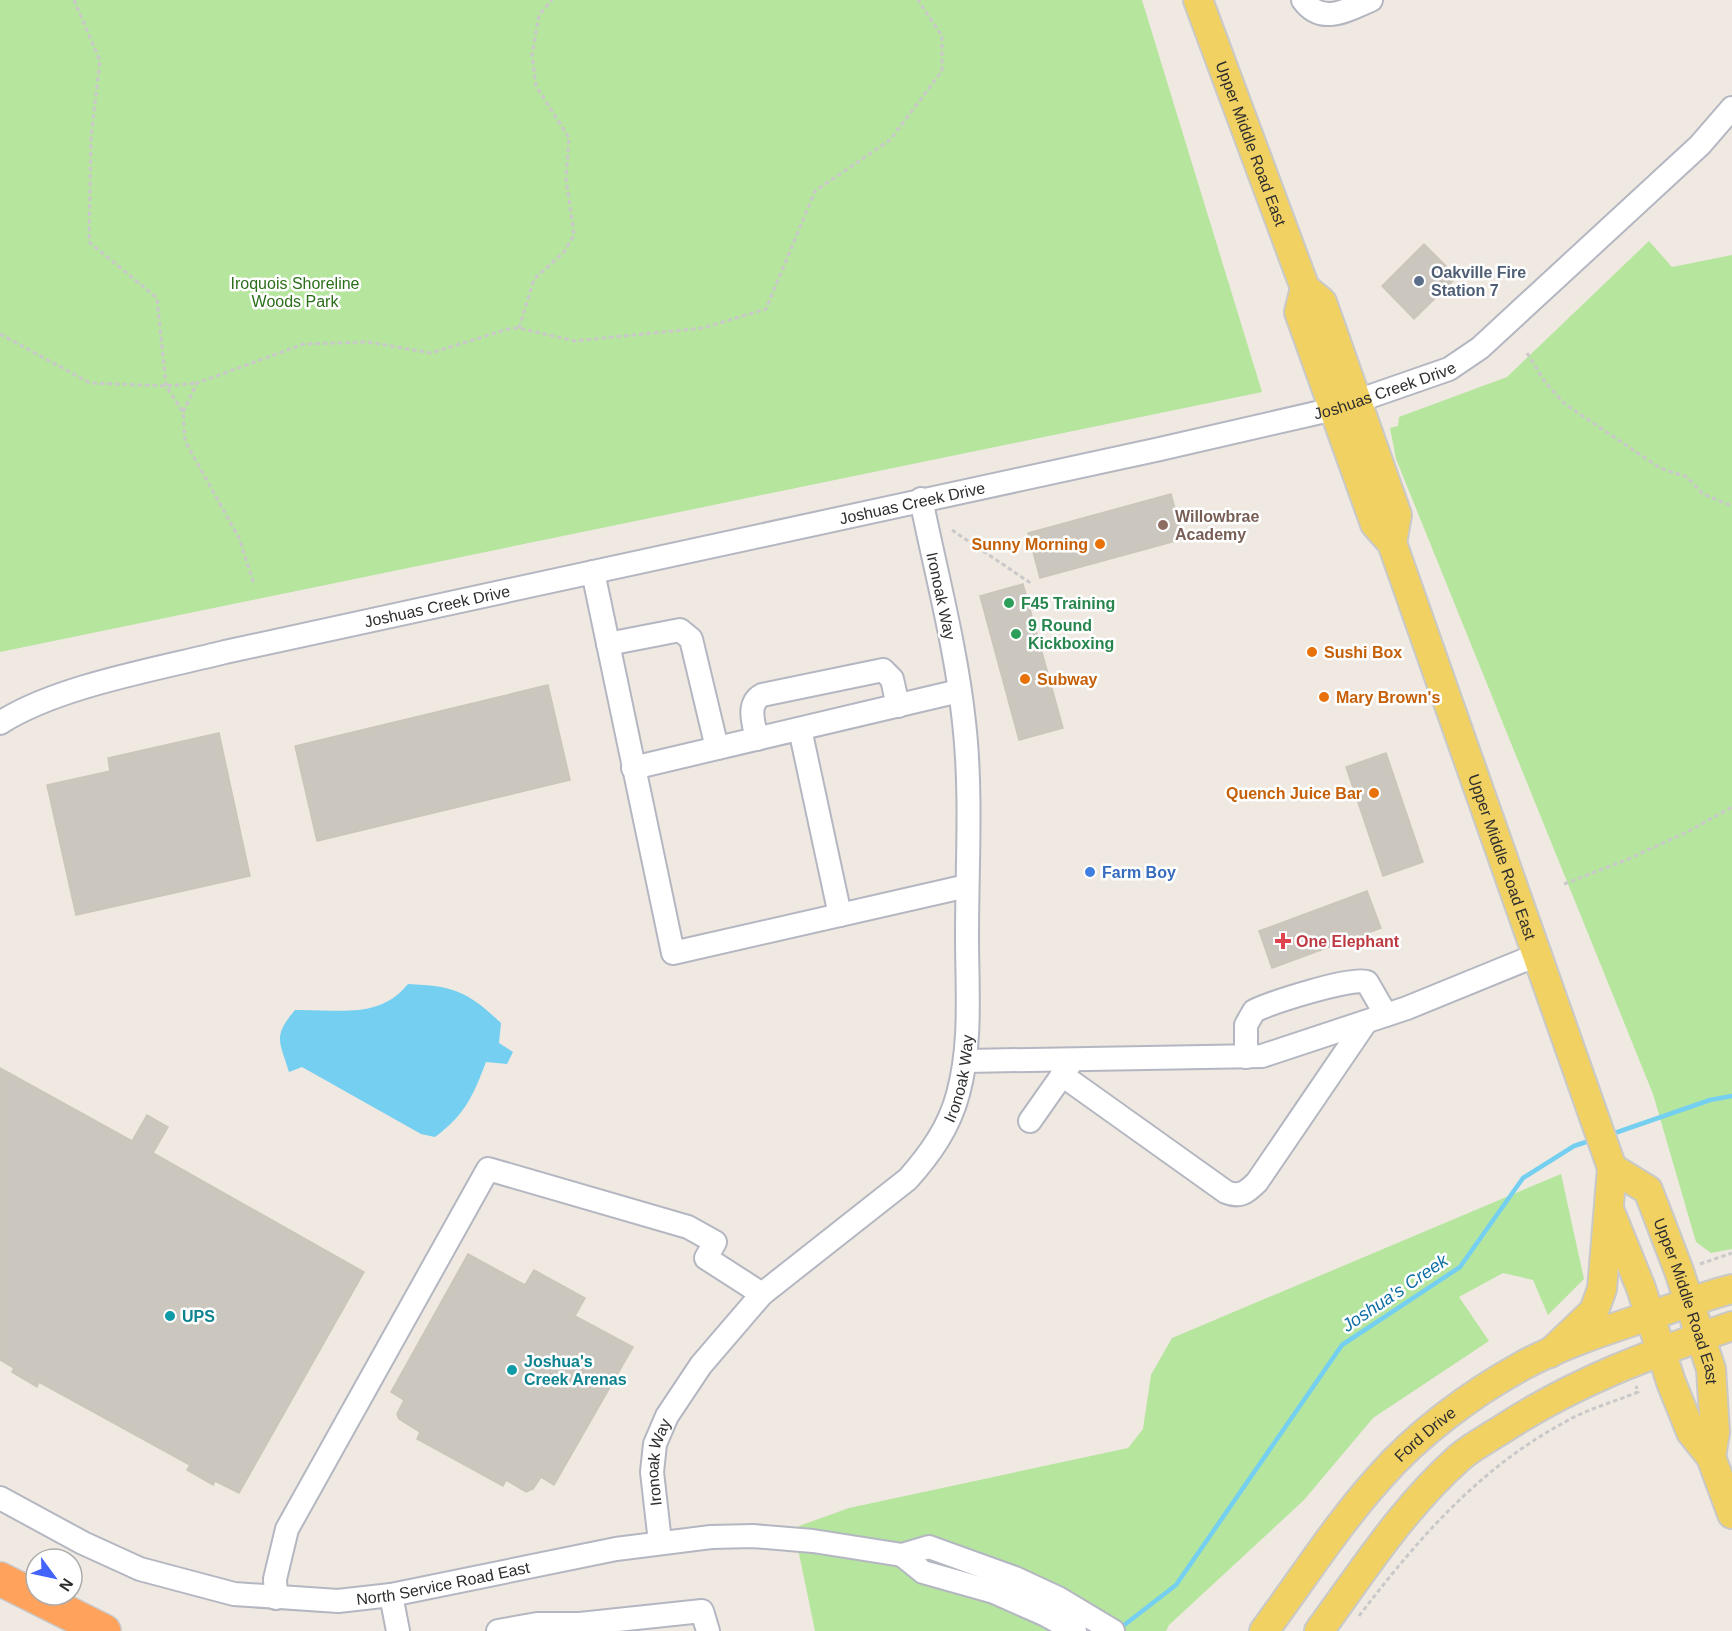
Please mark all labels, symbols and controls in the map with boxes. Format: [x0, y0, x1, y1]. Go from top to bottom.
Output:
street label: Upper Middle Road East [1213, 59, 1290, 229]
place label: Oakville Fire Station 7 [1431, 264, 1526, 299]
marker: Oakville Fire Station 7 [1412, 274, 1426, 288]
park label: Iroquois Shoreline Woods Park [231, 275, 360, 310]
street label: Joshuas Creek Drive [1312, 358, 1459, 422]
street label: Joshuas Creek Drive [838, 479, 987, 527]
place label: Willowbrae Academy [1175, 508, 1259, 543]
marker: Willowbrae Academy [1156, 518, 1170, 532]
place label: Sunny Morning [972, 536, 1088, 553]
marker: Sunny Morning [1093, 537, 1107, 551]
street label: Ironoak Way [923, 551, 959, 641]
street label: Joshuas Creek Drive [363, 582, 512, 630]
place label: F45 Training [1021, 595, 1115, 612]
marker: F45 Training [1002, 596, 1016, 610]
place label: 9 Round Kickboxing [1028, 617, 1114, 652]
marker: 9 Round Kickboxing [1009, 627, 1023, 641]
place label: Sushi Box [1324, 644, 1402, 661]
marker: Sushi Box [1305, 645, 1319, 659]
place label: Subway [1037, 671, 1098, 688]
marker: Subway [1018, 672, 1032, 686]
place label: Mary Brown's [1336, 689, 1440, 706]
marker: Mary Brown's [1317, 690, 1331, 704]
street label: Upper Middle Road East [1465, 772, 1540, 942]
place label: Quench Juice Bar [1226, 785, 1362, 802]
marker: Quench Juice Bar [1367, 786, 1381, 800]
place label: Farm Boy [1102, 864, 1176, 881]
marker: Farm Boy [1083, 865, 1097, 879]
marker: One Elephant [1274, 932, 1292, 950]
place label: One Elephant [1296, 933, 1400, 950]
street label: Ironoak Way [940, 1034, 976, 1125]
street label: Upper Middle Road East [1651, 1216, 1720, 1385]
water label: Joshua's Creek [1337, 1250, 1453, 1336]
place label: UPS [182, 1308, 215, 1325]
marker: UPS [163, 1309, 177, 1323]
place label: Joshua's Creek Arenas [524, 1353, 627, 1388]
marker: Joshua's Creek Arenas [505, 1363, 519, 1377]
street label: Ford Drive [1391, 1403, 1459, 1465]
street label: Ironoak Way [643, 1416, 673, 1507]
north arrow [24, 1547, 84, 1607]
street label: North Service Road East [355, 1558, 532, 1607]
text: N [56, 1575, 76, 1594]

